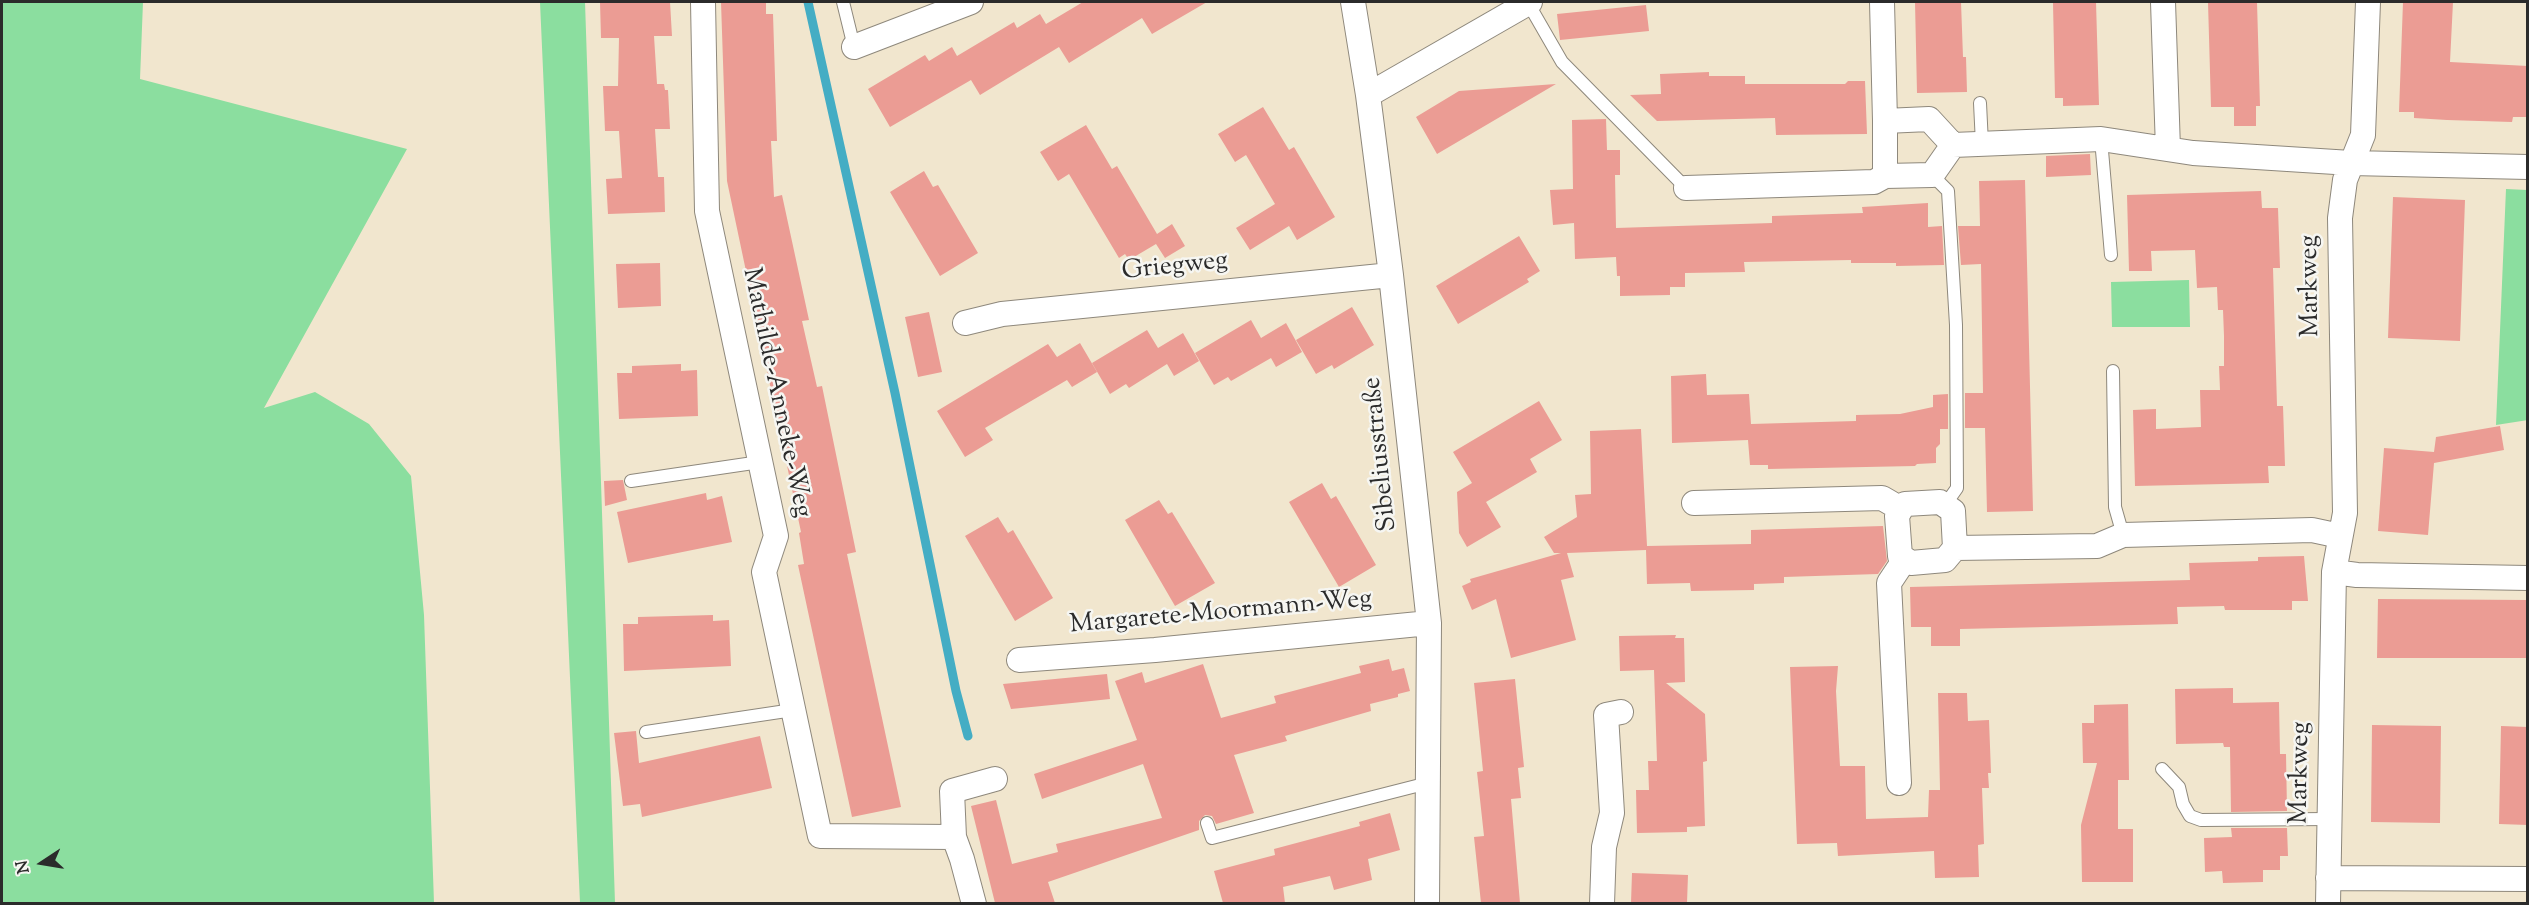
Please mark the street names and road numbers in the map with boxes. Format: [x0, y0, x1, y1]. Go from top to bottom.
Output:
street label: Markweg [2296, 235, 2328, 337]
street label: Griegweg [1120, 247, 1230, 289]
street label: Mathilde-Anneke-Weg [733, 265, 817, 521]
street label: Sibeliusstraße [1358, 375, 1406, 533]
street label: Margarete-Moormann-Weg [1069, 585, 1373, 643]
street label: Markweg [2286, 722, 2318, 824]

